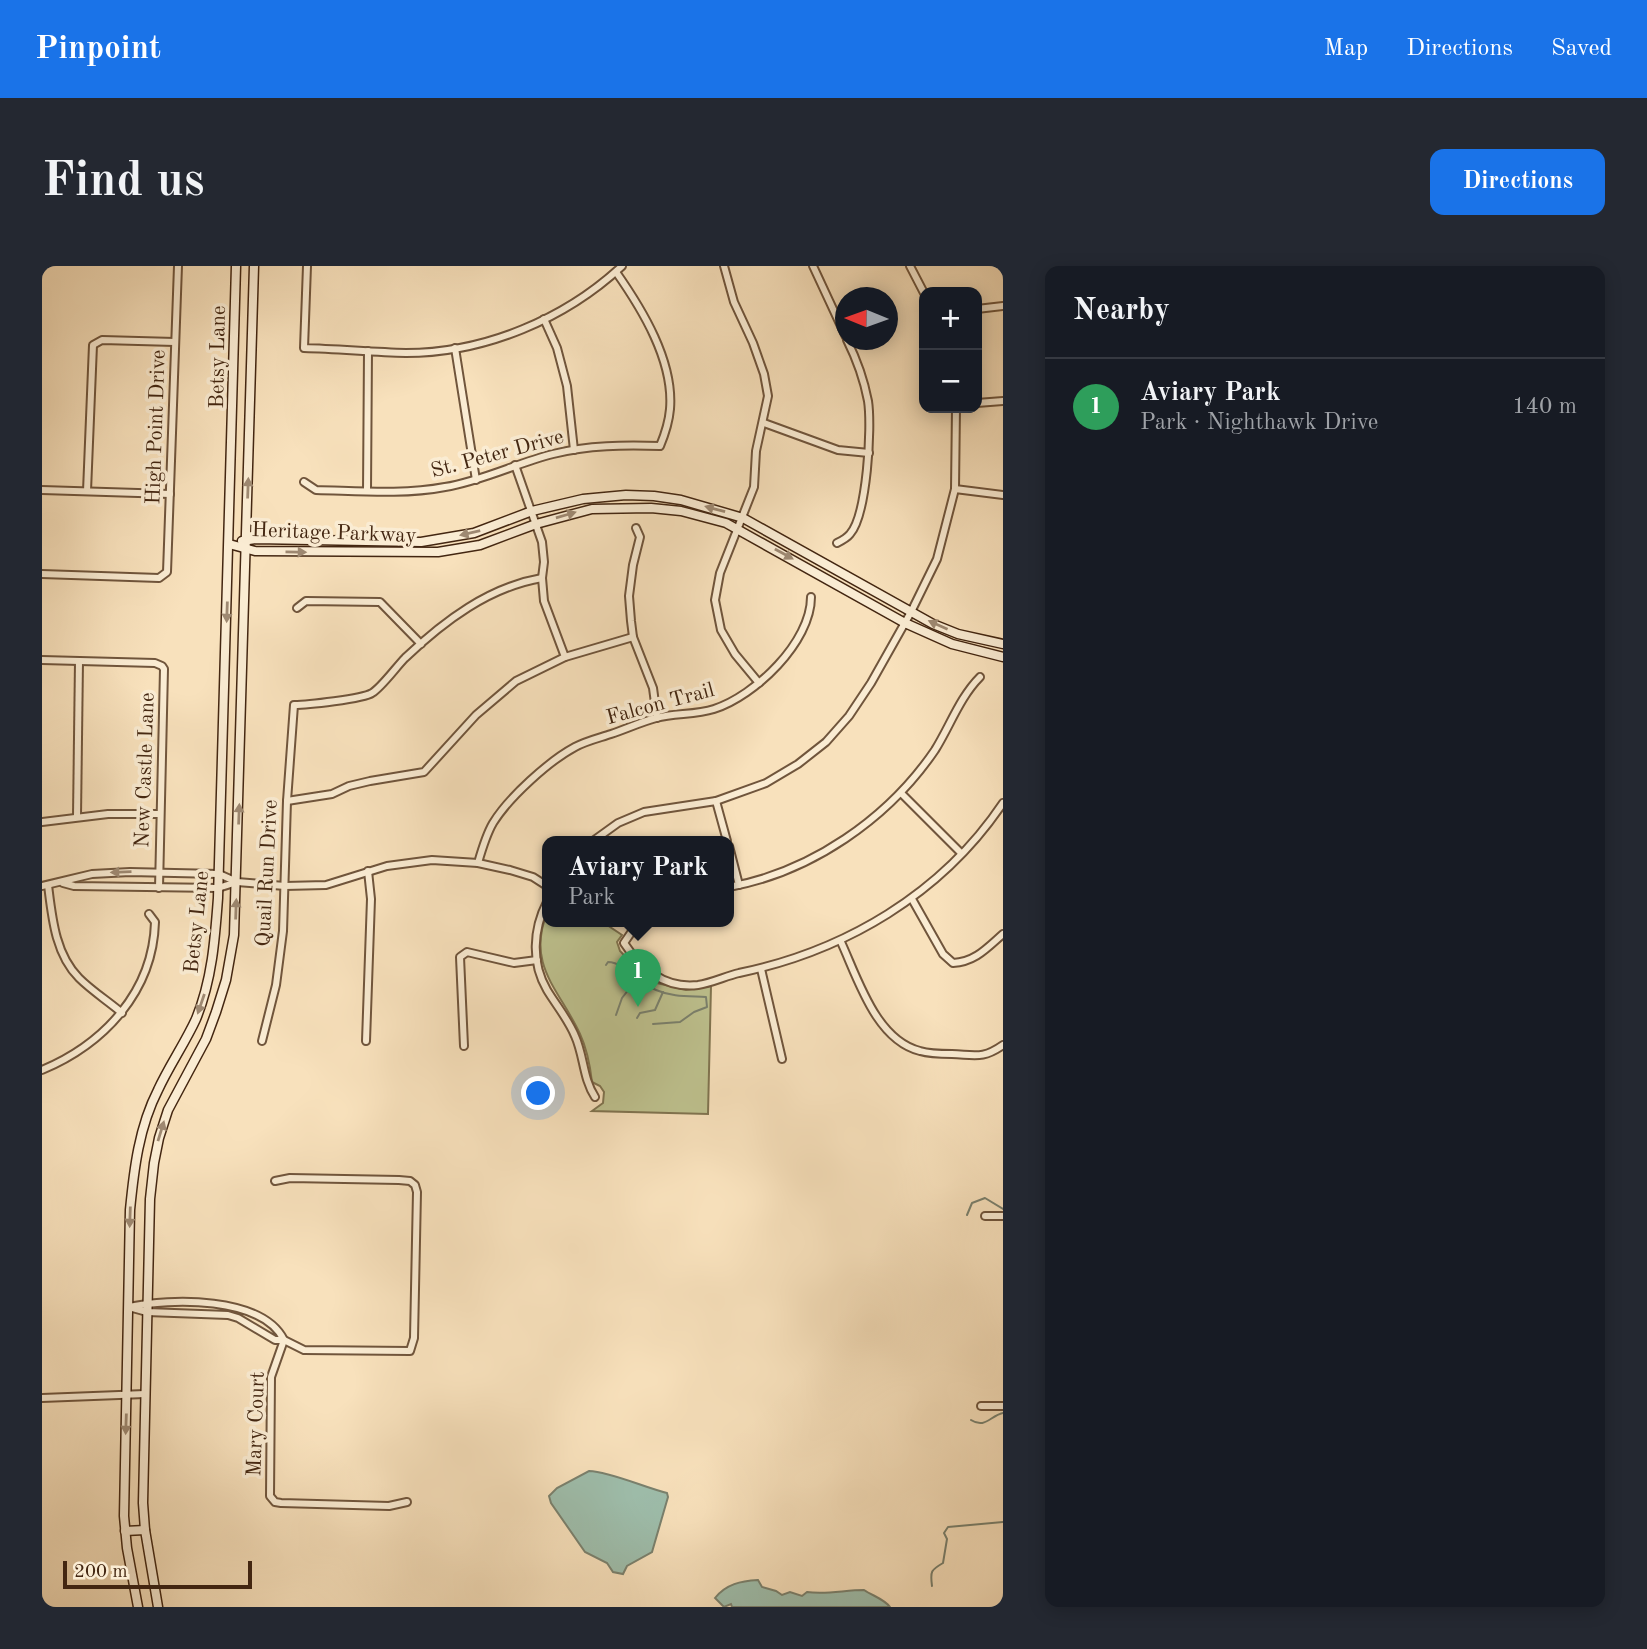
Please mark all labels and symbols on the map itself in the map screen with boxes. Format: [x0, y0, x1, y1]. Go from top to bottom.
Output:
north arrow [835, 287, 898, 350]
street label: Betsy Lane [207, 305, 230, 409]
street label: High Point Drive [143, 349, 170, 505]
street label: St. Peter Drive [429, 427, 566, 482]
one-way arrow [242, 477, 254, 499]
one-way arrow [704, 503, 725, 513]
one-way arrow [556, 509, 578, 520]
street label: Heritage Parkway [251, 520, 417, 547]
one-way arrow [459, 528, 481, 539]
one-way arrow [285, 546, 307, 558]
one-way arrow [774, 548, 794, 560]
one-way arrow [221, 601, 232, 623]
one-way arrow [927, 620, 948, 631]
street label: Falcon Trail [604, 680, 717, 729]
street label: New Castle Lane [132, 692, 159, 848]
street label: Quail Run Drive [253, 799, 282, 947]
one-way arrow [233, 803, 244, 825]
one-way arrow [110, 866, 132, 878]
street label: Betsy Lane [182, 870, 213, 975]
one-way arrow [230, 897, 241, 919]
pin: 1 [615, 949, 661, 1007]
one-way arrow [195, 993, 206, 1014]
your location [521, 1076, 555, 1110]
one-way arrow [157, 1120, 167, 1141]
one-way arrow [125, 1206, 136, 1228]
street label: Mary Court [244, 1371, 269, 1477]
one-way arrow [120, 1413, 131, 1435]
scale bar [63, 1558, 252, 1590]

